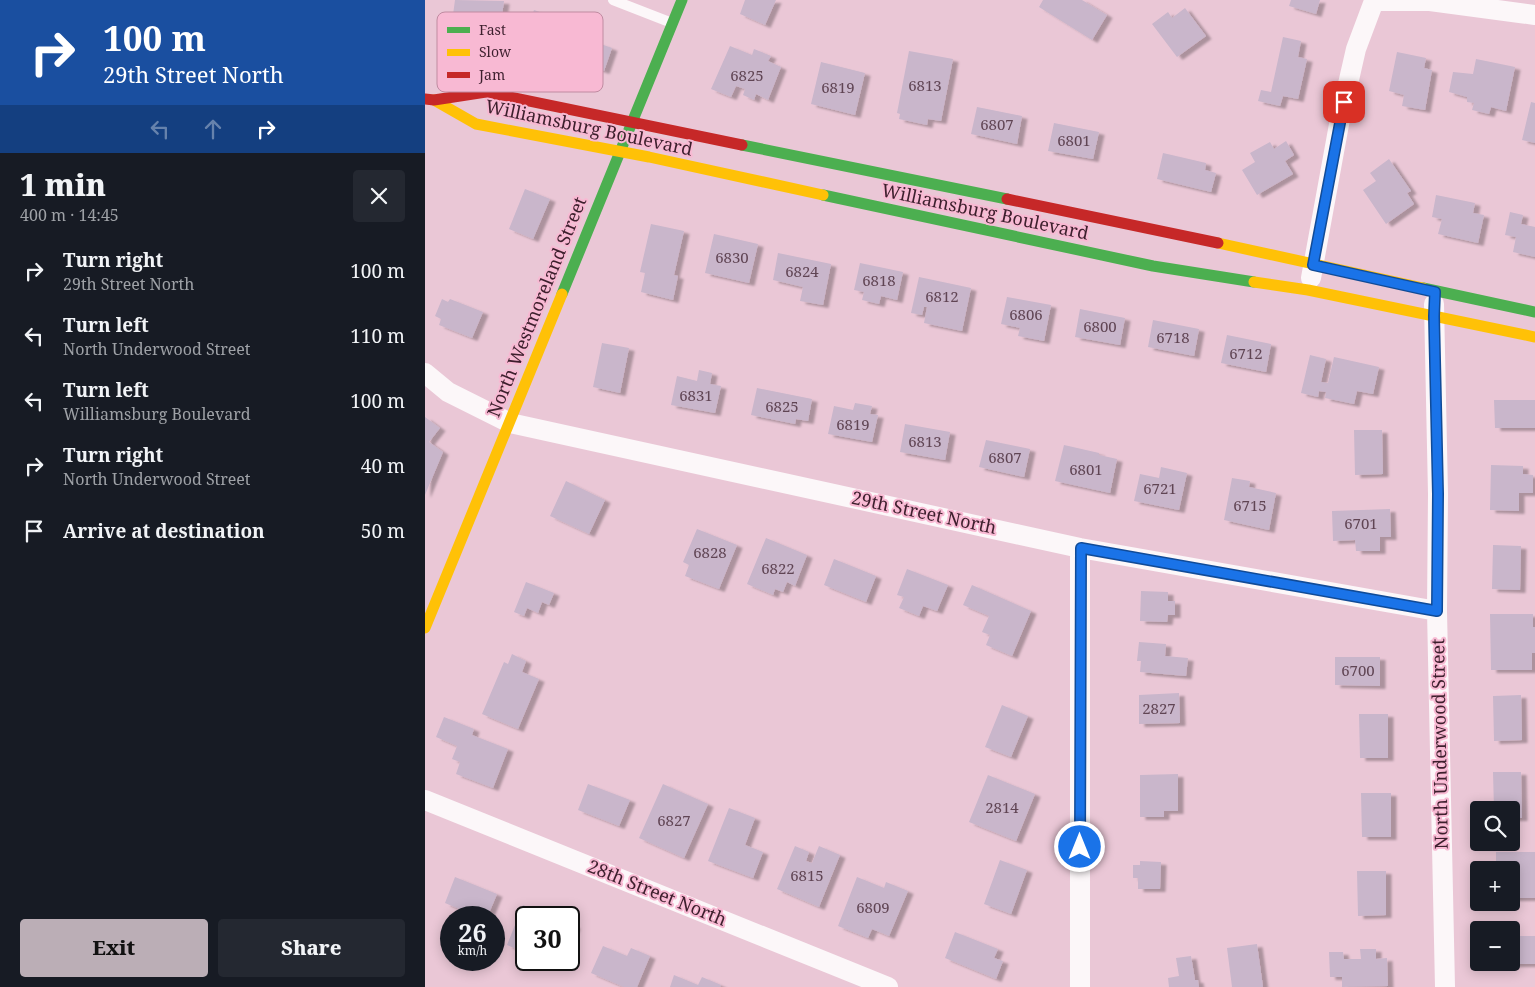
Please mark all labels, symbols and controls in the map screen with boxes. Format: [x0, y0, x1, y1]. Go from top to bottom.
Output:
legend [437, 12, 603, 92]
text: 100 m [103, 14, 206, 61]
icon: right [20, 20, 85, 85]
text: Fast [479, 20, 506, 39]
text: Slow [479, 42, 512, 61]
text: 29th Street North [103, 59, 284, 89]
text: Jam [478, 65, 505, 84]
house number: 6825 [730, 65, 764, 85]
house number: 6813 [908, 75, 942, 95]
house number: 6819 [821, 77, 855, 97]
pin [1323, 81, 1365, 123]
icon: arrive [1330, 88, 1358, 116]
street label: Williamsburg Boulevard [484, 93, 695, 161]
house number: 6807 [980, 114, 1014, 134]
icon: left [146, 115, 174, 143]
icon: ahead [199, 115, 227, 143]
icon: right [252, 115, 280, 143]
house number: 6801 [1057, 130, 1091, 150]
text: 1 min [20, 164, 106, 205]
button: close [353, 170, 405, 222]
street label: Williamsburg Boulevard [880, 177, 1091, 245]
street label: North Westmoreland Street [481, 193, 591, 420]
text: 400 m · 14:45 [20, 204, 119, 226]
text: Turn right [63, 247, 163, 273]
house number: 6830 [715, 247, 749, 267]
icon: right [20, 257, 48, 285]
text: 100 m [350, 258, 405, 284]
house number: 6824 [785, 261, 819, 281]
house number: 6818 [862, 270, 896, 290]
text: 29th Street North [63, 273, 194, 295]
house number: 6812 [925, 286, 959, 306]
house number: 6806 [1009, 304, 1043, 324]
text: Turn left [63, 312, 149, 338]
house number: 6800 [1083, 316, 1117, 336]
icon: left [20, 322, 48, 350]
text: 110 m [350, 323, 405, 349]
house number: 6718 [1156, 327, 1190, 347]
text: North Underwood Street [63, 338, 251, 360]
house number: 6712 [1229, 343, 1263, 363]
text: Turn left [63, 377, 149, 403]
house number: 6831 [679, 385, 713, 405]
icon: left [20, 387, 48, 415]
text: 100 m [350, 388, 405, 414]
house number: 6825 [765, 396, 799, 416]
text: Williamsburg Boulevard [63, 403, 251, 425]
house number: 6819 [836, 414, 870, 434]
house number: 6813 [908, 431, 942, 451]
text: Turn right [63, 442, 163, 468]
house number: 6807 [988, 447, 1022, 467]
icon: right [20, 452, 48, 480]
text: 40 m [361, 453, 405, 479]
house number: 6801 [1069, 459, 1103, 479]
text: North Underwood Street [63, 468, 251, 490]
house number: 6721 [1143, 478, 1177, 498]
street label: 29th Street North [849, 485, 999, 539]
house number: 6715 [1233, 495, 1267, 515]
house number: 6701 [1344, 513, 1378, 533]
icon: arrive [20, 517, 48, 545]
text: Arrive at destination [63, 518, 265, 544]
text: 50 m [361, 518, 405, 544]
house number: 6828 [693, 542, 727, 562]
house number: 6822 [761, 558, 795, 578]
street label: North Underwood Street [1425, 638, 1453, 850]
house number: 6700 [1341, 660, 1375, 680]
house number: 2827 [1142, 698, 1176, 718]
house number: 2814 [985, 797, 1019, 817]
map controls [1470, 801, 1520, 971]
button: search [1470, 801, 1520, 851]
house number: 6827 [657, 810, 691, 830]
position arrow [1053, 820, 1105, 872]
street label: 28th Street North [584, 853, 730, 931]
button: + [1470, 861, 1520, 911]
house number: 6815 [790, 865, 824, 885]
house number: 6809 [856, 897, 890, 917]
speed limit sign: 30 [515, 906, 580, 971]
text: 26 [458, 915, 487, 949]
button: Exit [20, 919, 208, 977]
button: Share [218, 919, 405, 977]
button: − [1470, 921, 1520, 971]
text: km/h [458, 942, 487, 959]

